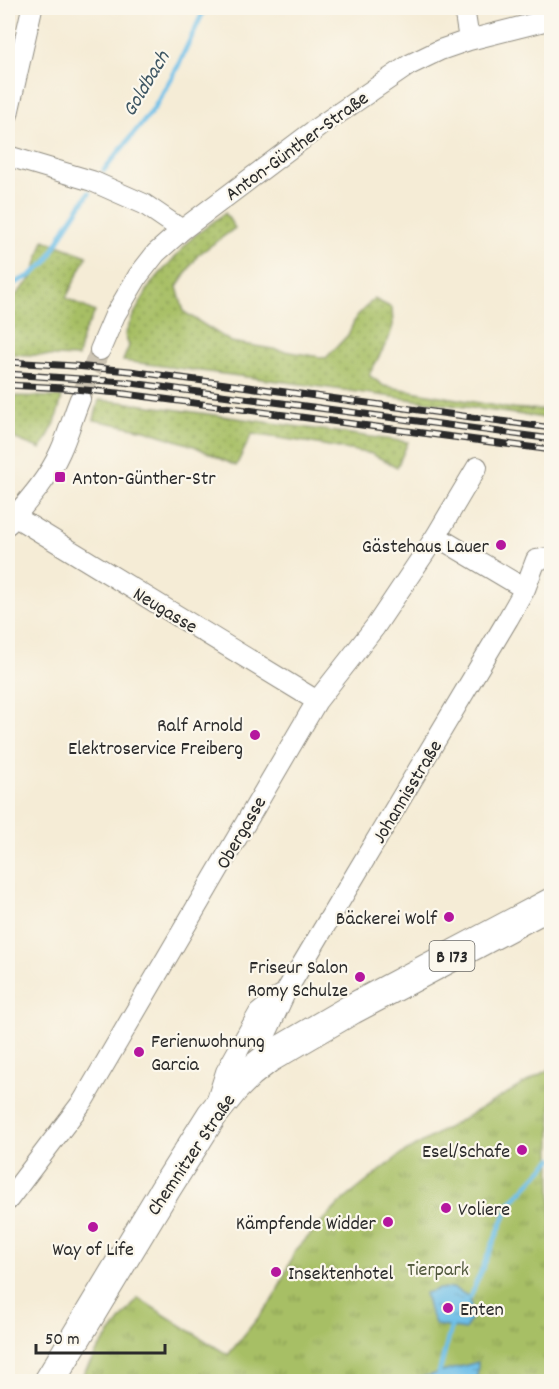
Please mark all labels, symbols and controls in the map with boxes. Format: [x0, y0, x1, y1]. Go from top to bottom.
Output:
water label: Goldbach [116, 45, 180, 123]
street label: Anton-Günther-Straße [220, 86, 375, 209]
place label: Anton-Günther-Str [72, 466, 216, 494]
marker: Anton-Günther-Str [53, 470, 67, 484]
place label: Gästehaus Lauer [362, 534, 490, 562]
marker: Gästehaus Lauer [494, 538, 508, 552]
street label: Neugasse [127, 581, 202, 642]
place label: Ralf Arnold Elektroservice Freiberg [68, 713, 243, 764]
marker: Ralf Arnold Elektroservice Freiberg [248, 728, 262, 742]
street label: Johannisstraße [367, 735, 451, 850]
street label: Obergasse [210, 792, 275, 875]
place label: Bäckerei Wolf [336, 906, 438, 934]
marker: Bäckerei Wolf [442, 910, 456, 924]
road number: B 173 [430, 941, 474, 971]
place label: Friseur Salon Romy Schulze [247, 955, 348, 1006]
marker: Friseur Salon Romy Schulze [353, 970, 367, 984]
place label: Ferienwohnung Garcia [151, 1029, 265, 1080]
marker: Ferienwohnung Garcia [132, 1045, 146, 1059]
street label: Chemnitzer Straße [141, 1089, 244, 1222]
place label: Esel/Schafe [422, 1139, 510, 1167]
marker: Esel/Schafe [515, 1143, 529, 1157]
place label: Voliere [458, 1197, 510, 1225]
marker: Voliere [439, 1201, 453, 1215]
place label: Kämpfende Widder [236, 1211, 377, 1239]
marker: Kämpfende Widder [381, 1215, 395, 1229]
marker: Way of Life [86, 1220, 100, 1234]
place label: Way of Life [52, 1237, 134, 1265]
park label: Tierpark [407, 1257, 469, 1285]
place label: Insektenhotel [288, 1261, 394, 1289]
marker: Insektenhotel [269, 1265, 283, 1279]
place label: Enten [460, 1297, 504, 1325]
marker: Enten [441, 1301, 455, 1315]
scale bar [36, 1317, 165, 1355]
text: 50 m [45, 1328, 80, 1353]

